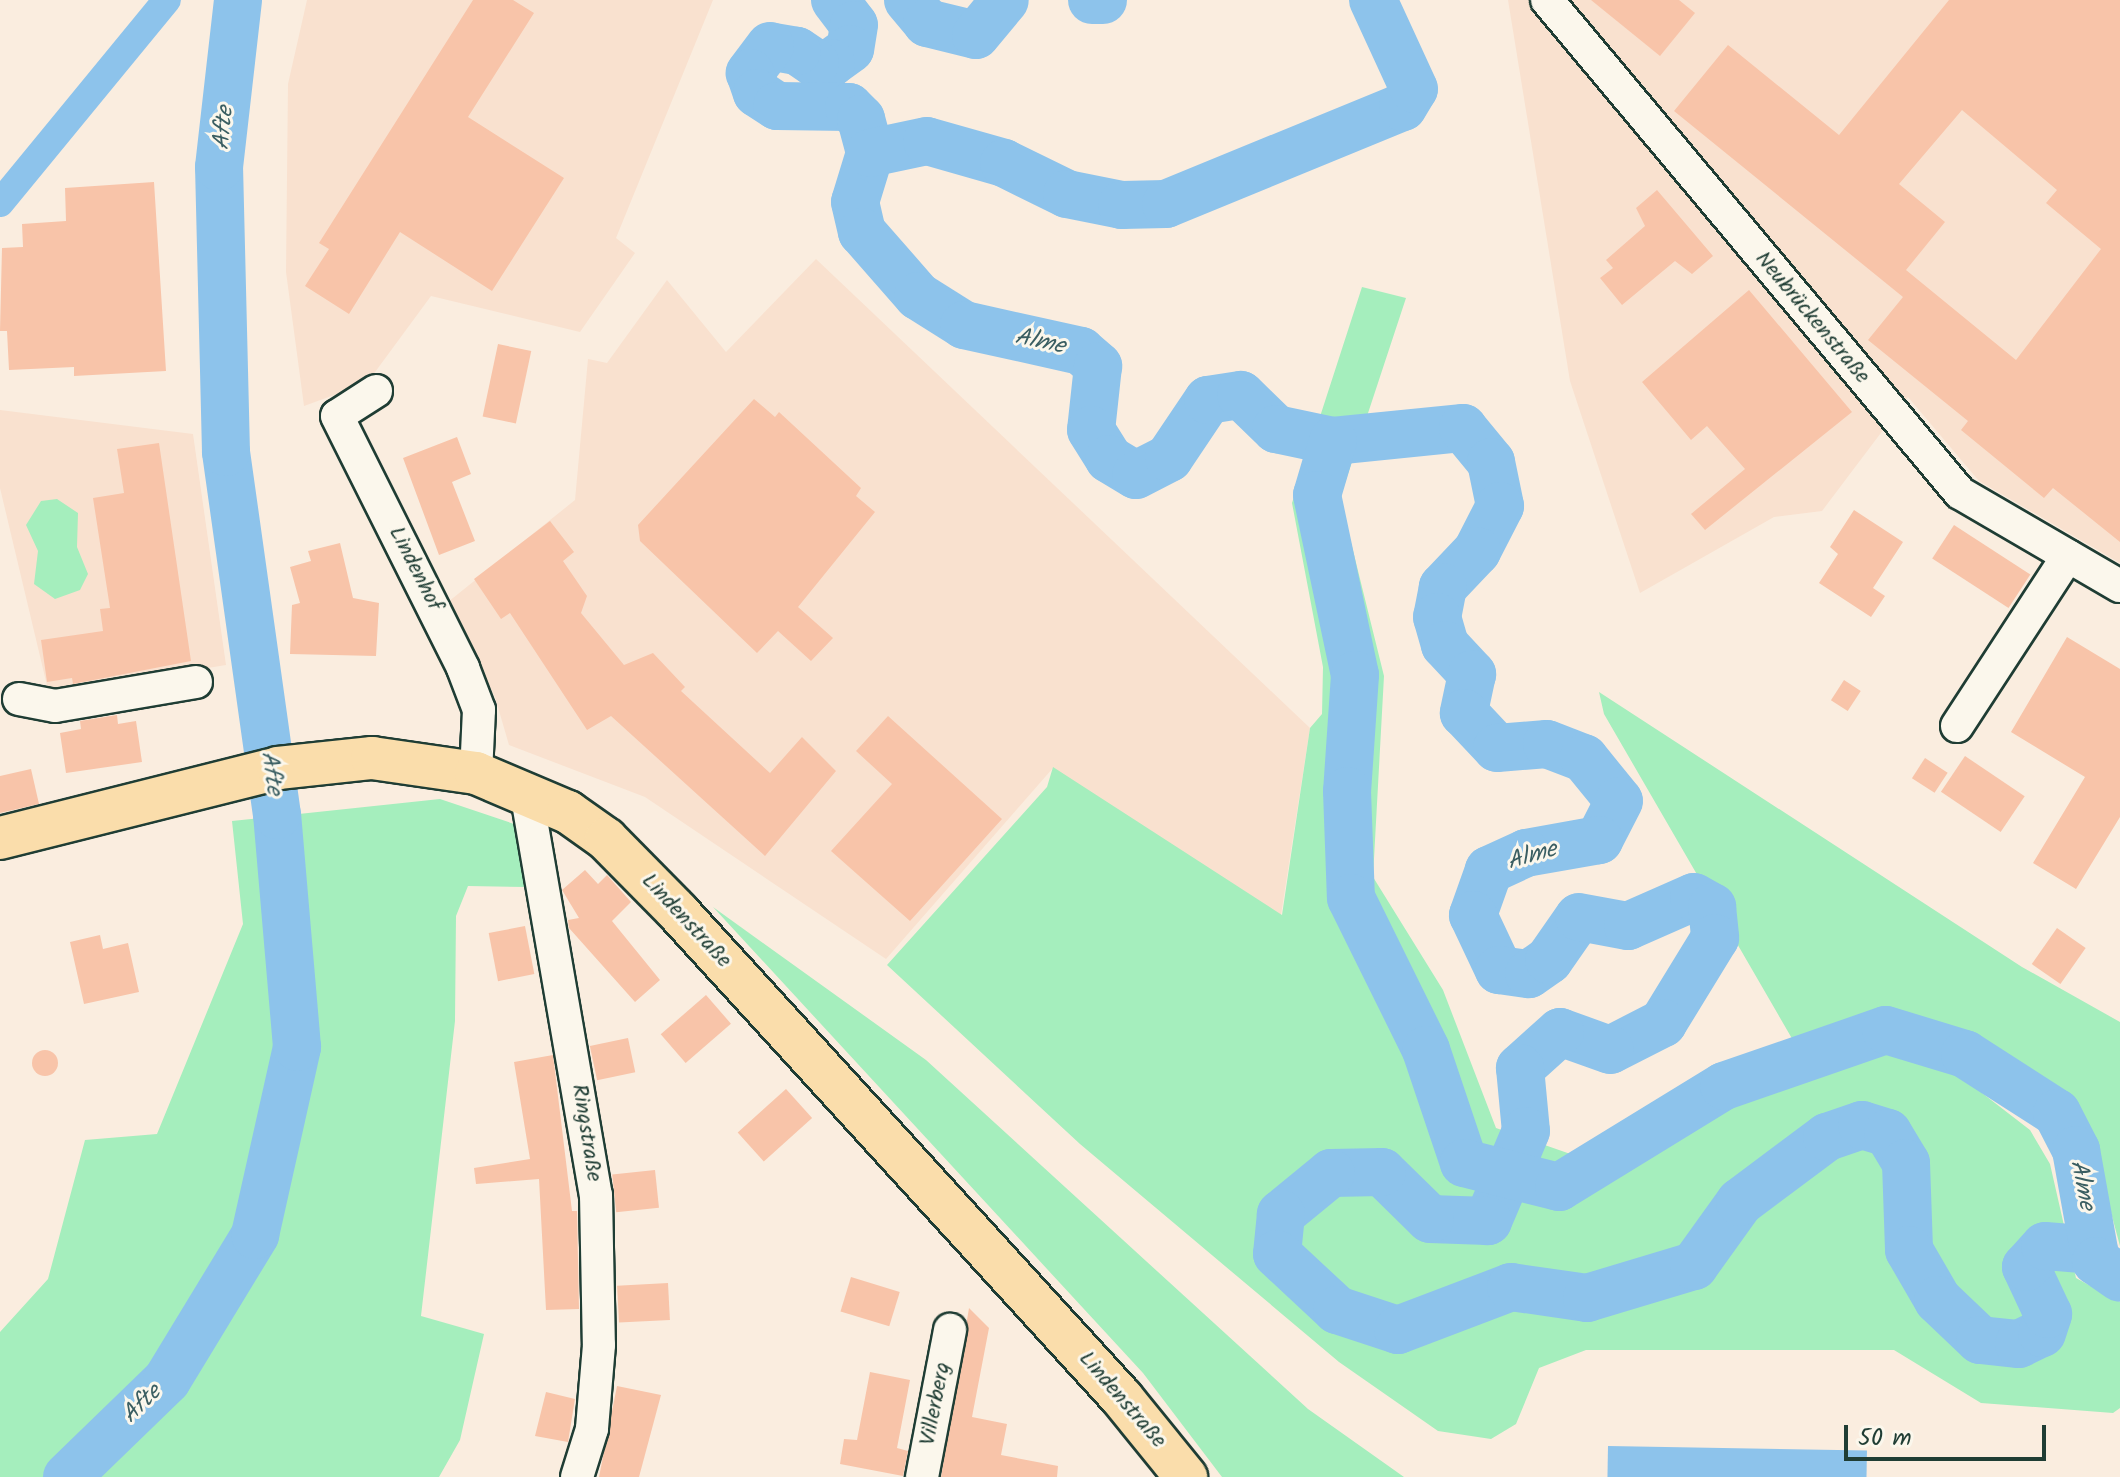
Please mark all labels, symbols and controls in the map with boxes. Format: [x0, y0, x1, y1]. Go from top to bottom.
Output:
water label: Afte [207, 105, 241, 151]
street label: Neubrückenstraße [1749, 246, 1875, 390]
water label: Alme [1012, 323, 1068, 361]
street label: Lindenhof [382, 522, 448, 616]
water label: Afte [254, 749, 288, 797]
water label: Alme [1504, 835, 1560, 877]
street label: Lindenstraße [635, 868, 737, 974]
street label: Ringstraße [565, 1082, 607, 1184]
water label: Alme [2063, 1158, 2101, 1212]
street label: Lindenstraße [1073, 1346, 1171, 1454]
street label: Villerberg [915, 1360, 957, 1448]
water label: Afte [116, 1378, 168, 1430]
scale bar [1848, 1409, 2050, 1459]
text: 50 m [1858, 1419, 1912, 1458]

